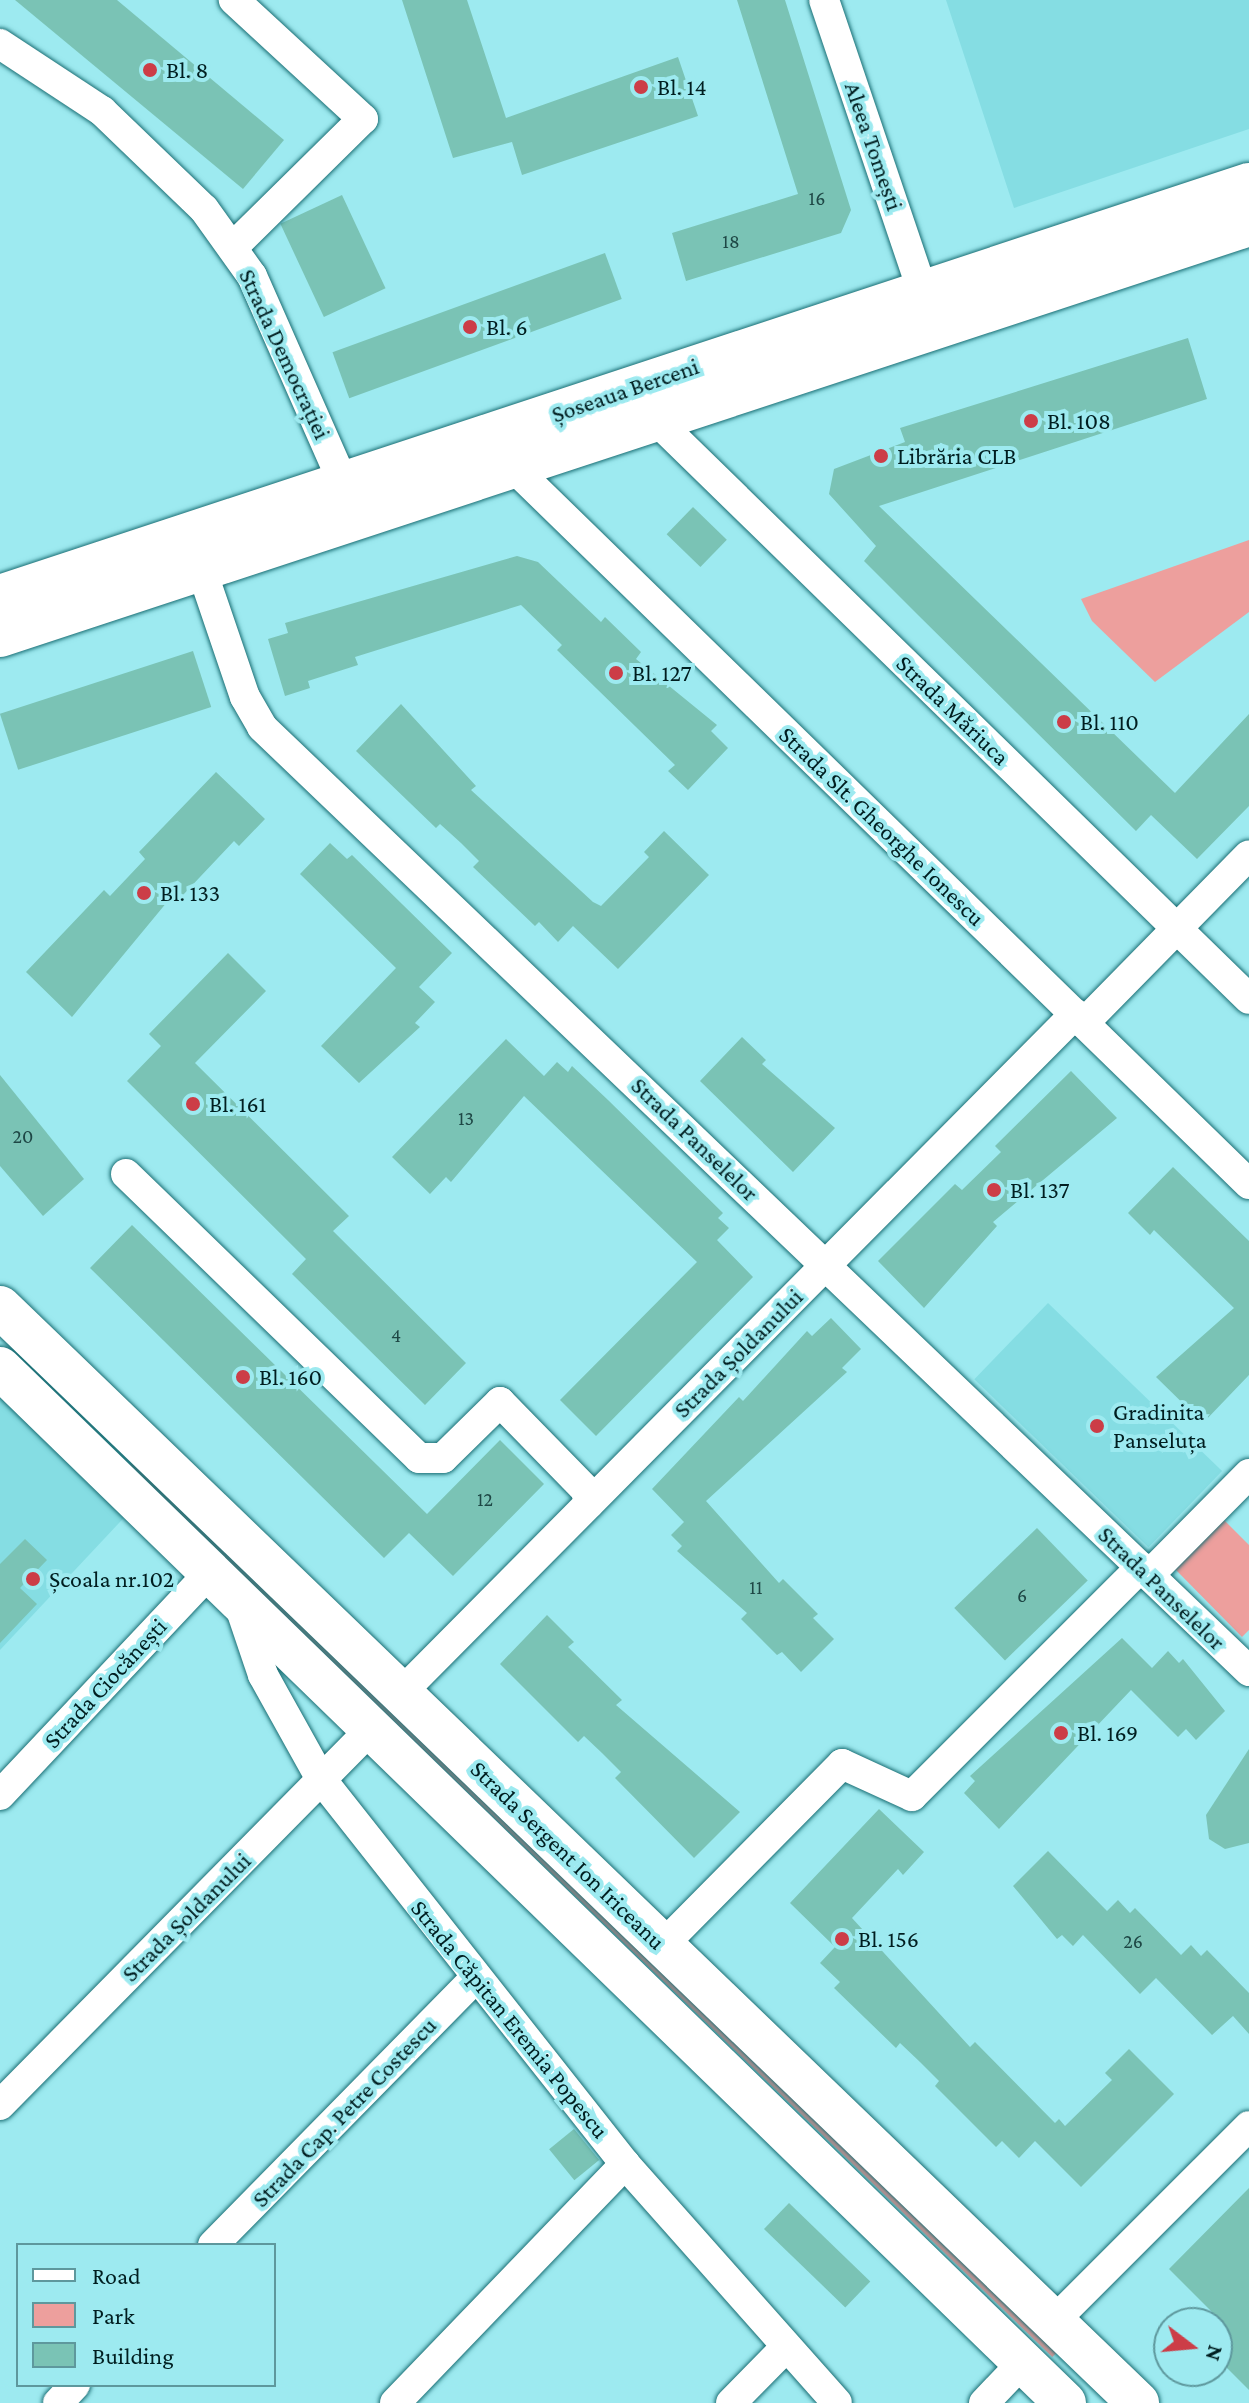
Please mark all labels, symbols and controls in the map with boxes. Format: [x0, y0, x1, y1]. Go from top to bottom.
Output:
place label: Bl. 8 [166, 56, 208, 84]
marker: Bl. 8 [141, 61, 159, 79]
place label: Bl. 14 [657, 73, 707, 101]
marker: Bl. 14 [632, 78, 650, 96]
street label: Aleea Tomești [839, 78, 909, 214]
house number: 16 [809, 186, 825, 210]
house number: 18 [722, 229, 740, 253]
street label: Strada Democrației [233, 264, 337, 444]
place label: Bl. 6 [486, 313, 528, 341]
marker: Bl. 6 [461, 318, 479, 336]
street label: Șoseaua Berceni [548, 351, 702, 429]
place label: Bl. 108 [1047, 407, 1111, 435]
marker: Bl. 108 [1022, 412, 1040, 430]
place label: Librăria CLB [897, 442, 1016, 470]
marker: Librăria CLB [872, 447, 890, 465]
street label: Strada Măriuca [890, 649, 1016, 771]
place label: Bl. 127 [632, 659, 692, 687]
marker: Bl. 127 [607, 664, 625, 682]
place label: Bl. 110 [1080, 708, 1139, 736]
marker: Bl. 110 [1055, 713, 1073, 731]
street label: Strada Slt. Gheorghe Ionescu [773, 720, 991, 932]
place label: Bl. 133 [160, 879, 220, 907]
marker: Bl. 133 [135, 884, 153, 902]
street label: Strada Panselelor [625, 1071, 765, 1207]
place label: Bl. 161 [209, 1090, 267, 1118]
marker: Bl. 161 [184, 1095, 202, 1113]
house number: 13 [458, 1106, 474, 1130]
house number: 20 [13, 1124, 33, 1148]
place label: Bl. 137 [1010, 1176, 1070, 1204]
marker: Bl. 137 [985, 1181, 1003, 1199]
street label: Strada Șoldanului [667, 1282, 809, 1424]
house number: 4 [391, 1323, 401, 1347]
place label: Bl. 160 [259, 1363, 322, 1391]
marker: Bl. 160 [234, 1368, 252, 1386]
place label: Gradinita Panseluța [1113, 1398, 1207, 1454]
marker: Gradinita Panseluța [1088, 1417, 1106, 1435]
house number: 12 [477, 1487, 493, 1511]
street label: Strada Panselelor [1092, 1520, 1232, 1656]
place label: Școala nr.102 [49, 1565, 174, 1593]
marker: Școala nr.102 [24, 1570, 42, 1588]
house number: 11 [749, 1575, 763, 1599]
house number: 6 [1017, 1583, 1027, 1607]
street label: Strada Ciocănești [37, 1612, 173, 1754]
place label: Bl. 169 [1077, 1719, 1138, 1747]
marker: Bl. 169 [1052, 1724, 1070, 1742]
street label: Strada Sergent Ion Iriceanu [465, 1754, 671, 1956]
street label: Strada Șoldanului [115, 1846, 257, 1988]
street label: Strada Căpitan Eremia Popescu [405, 1894, 615, 2144]
place label: Bl. 156 [858, 1925, 919, 1953]
house number: 26 [1123, 1929, 1143, 1953]
marker: Bl. 156 [833, 1930, 851, 1948]
street label: Strada Cap. Petre Costescu [246, 2011, 442, 2213]
legend [16, 2243, 276, 2387]
text: Road [92, 2262, 141, 2289]
text: Park [92, 2302, 135, 2329]
north arrow [1153, 2307, 1233, 2387]
text: Building [92, 2342, 174, 2369]
text: N [1201, 2343, 1229, 2364]

